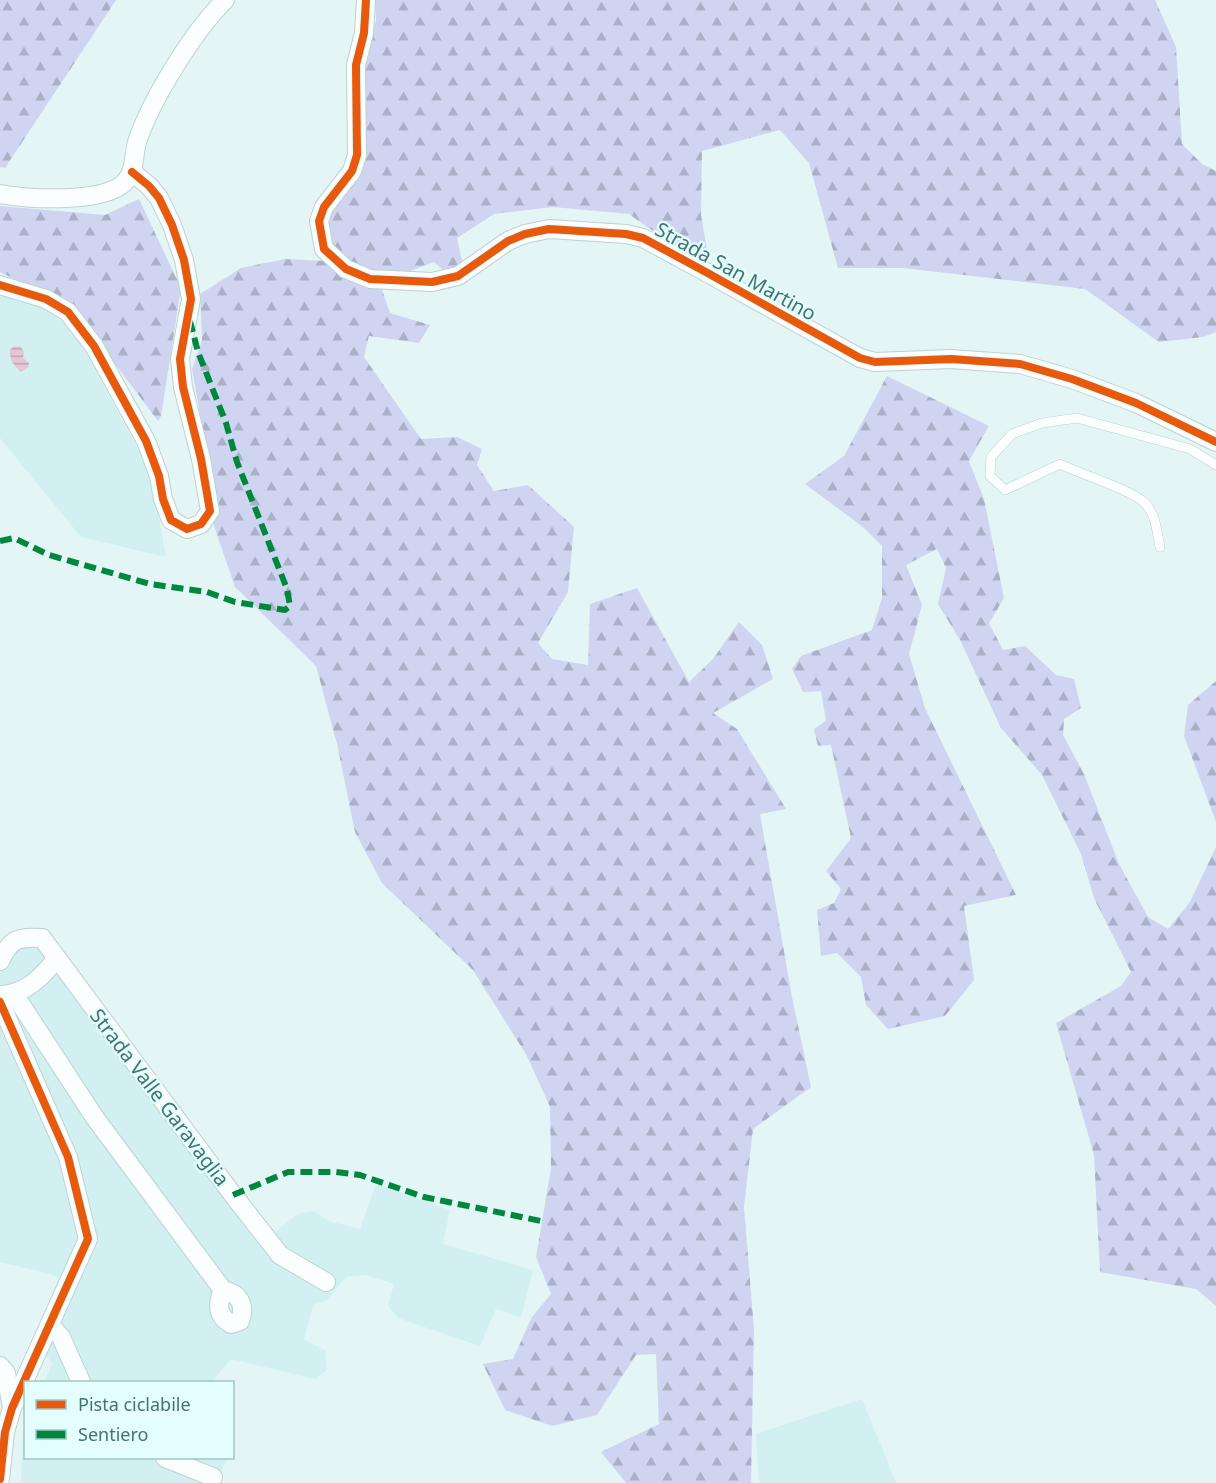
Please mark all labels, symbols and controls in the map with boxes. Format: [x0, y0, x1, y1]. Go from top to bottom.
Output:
street label: Strada San Martino [651, 216, 821, 326]
street label: Strada Valle Garavaglia [84, 1003, 236, 1191]
legend [24, 1381, 234, 1459]
text: Pista ciclabile [78, 1392, 191, 1416]
text: Sentiero [78, 1422, 148, 1446]

